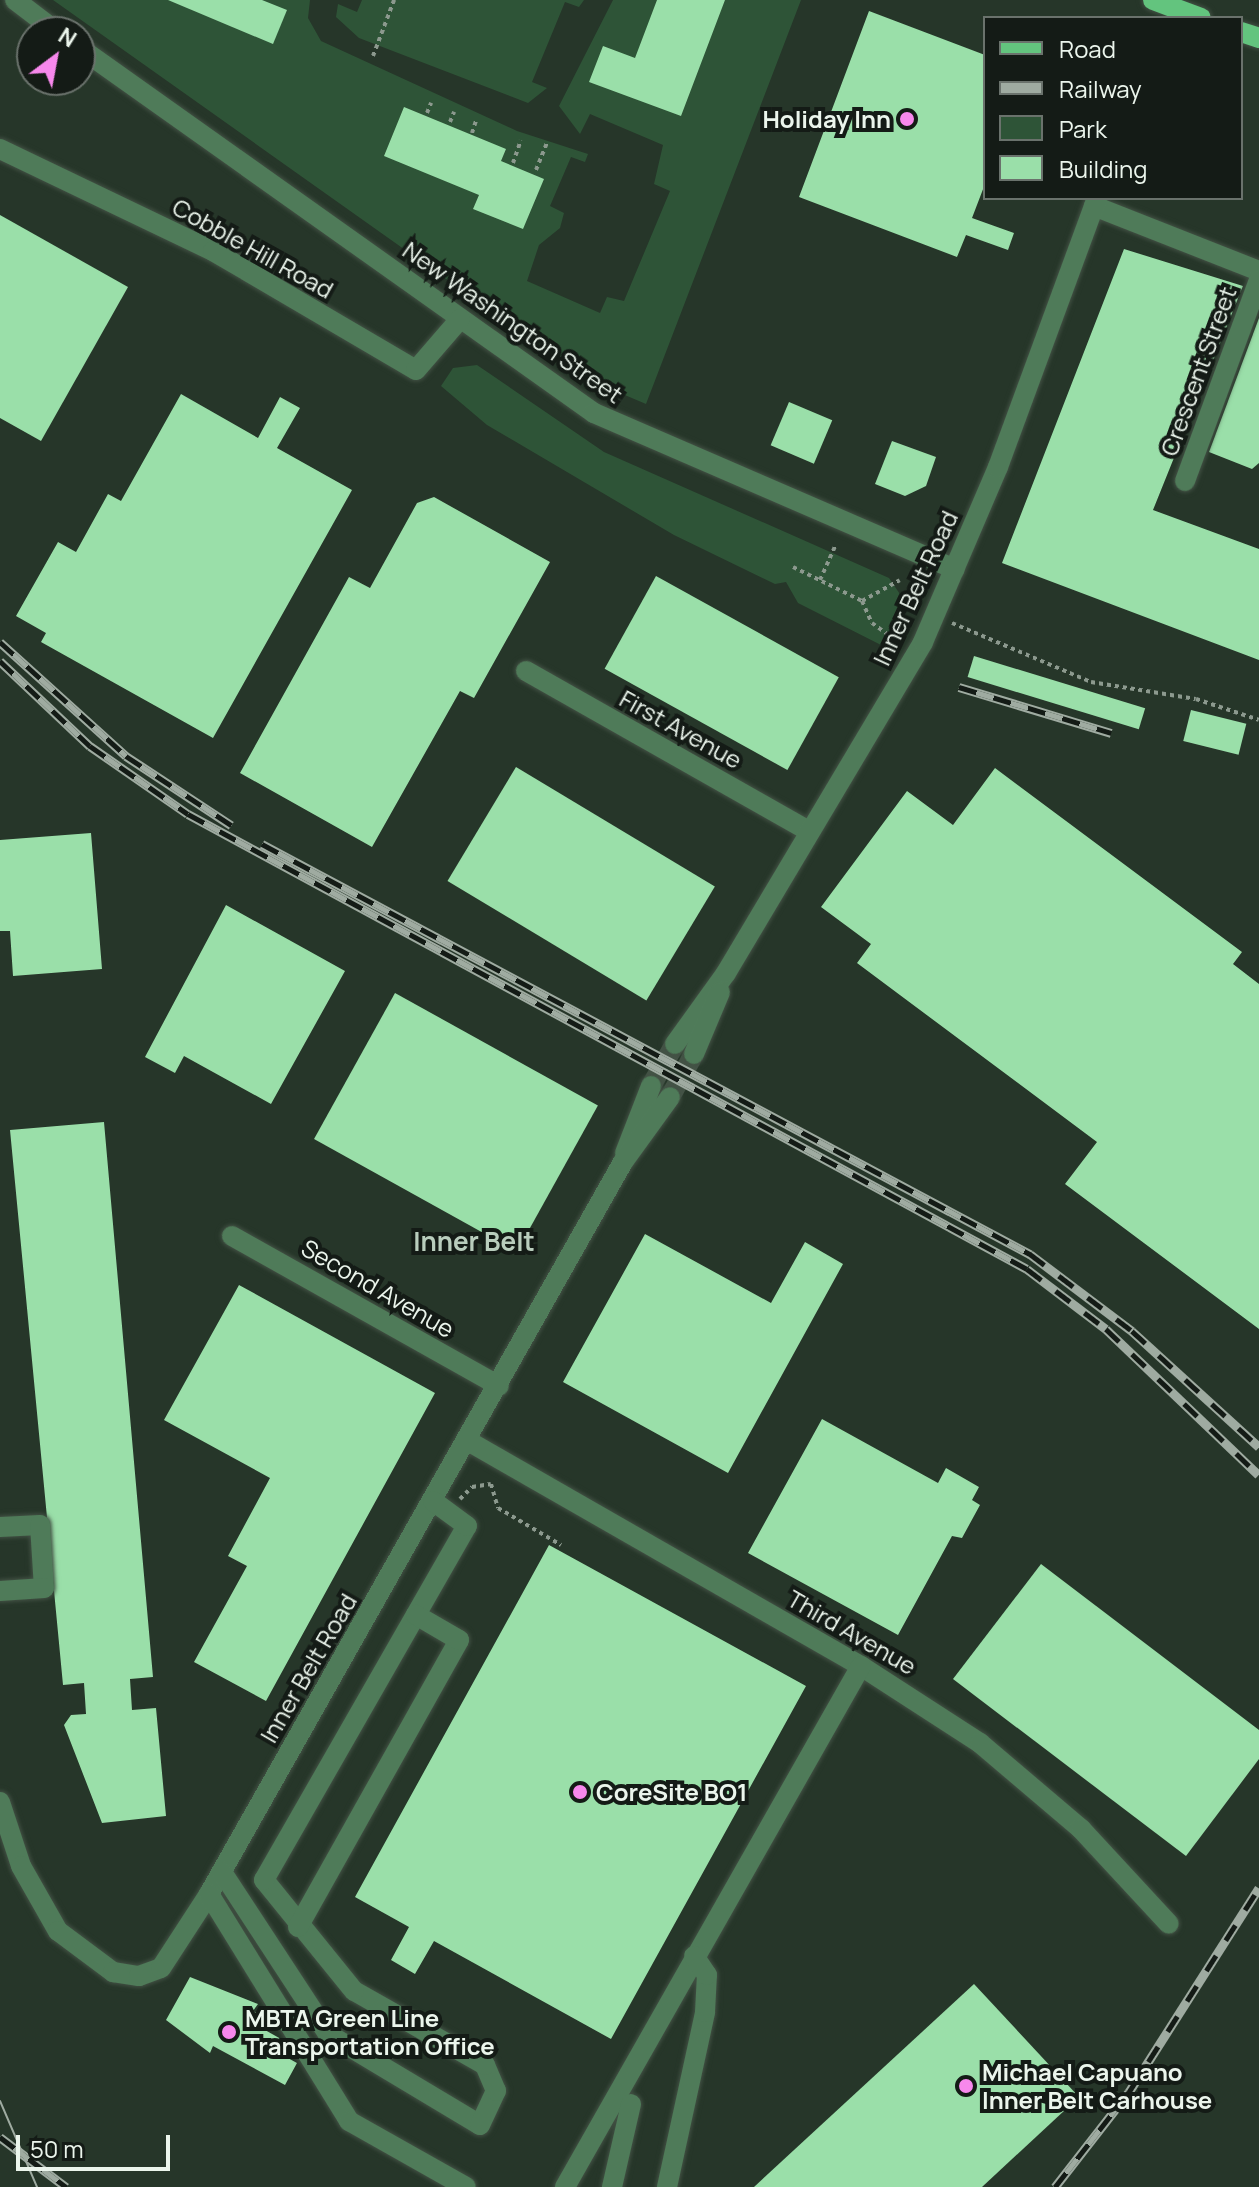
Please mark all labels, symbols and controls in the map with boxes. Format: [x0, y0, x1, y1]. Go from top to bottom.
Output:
north arrow [16, 16, 96, 96]
legend [983, 16, 1243, 200]
text: N [53, 20, 82, 54]
text: Road [1059, 32, 1116, 65]
text: Railway [1059, 72, 1142, 105]
place label: Holiday Inn [762, 105, 891, 133]
marker: Holiday Inn [898, 110, 916, 128]
text: Park [1059, 112, 1107, 145]
text: Building [1059, 152, 1147, 185]
street label: Cobble Hill Road [168, 192, 338, 304]
street label: New Washington Street [398, 235, 628, 409]
street label: Crescent Street [1154, 282, 1242, 460]
street label: Inner Belt Road [867, 506, 963, 670]
street label: First Avenue [615, 684, 747, 774]
district label: Inner Belt [413, 1226, 535, 1258]
street label: Second Avenue [297, 1233, 459, 1343]
street label: Third Avenue [783, 1584, 921, 1680]
street label: Inner Belt Road [254, 1588, 362, 1748]
place label: CoreSite BO1 [596, 1778, 747, 1806]
marker: CoreSite BO1 [571, 1783, 589, 1801]
place label: MBTA Green Line Transportation Office [245, 2004, 495, 2060]
marker: MBTA Green Line Transportation Office [220, 2023, 238, 2041]
place label: Michael Capuano Inner Belt Carhouse [982, 2058, 1212, 2114]
marker: Michael Capuano Inner Belt Carhouse [957, 2077, 975, 2095]
scale bar [20, 2119, 174, 2169]
text: 50 m [30, 2132, 84, 2165]

